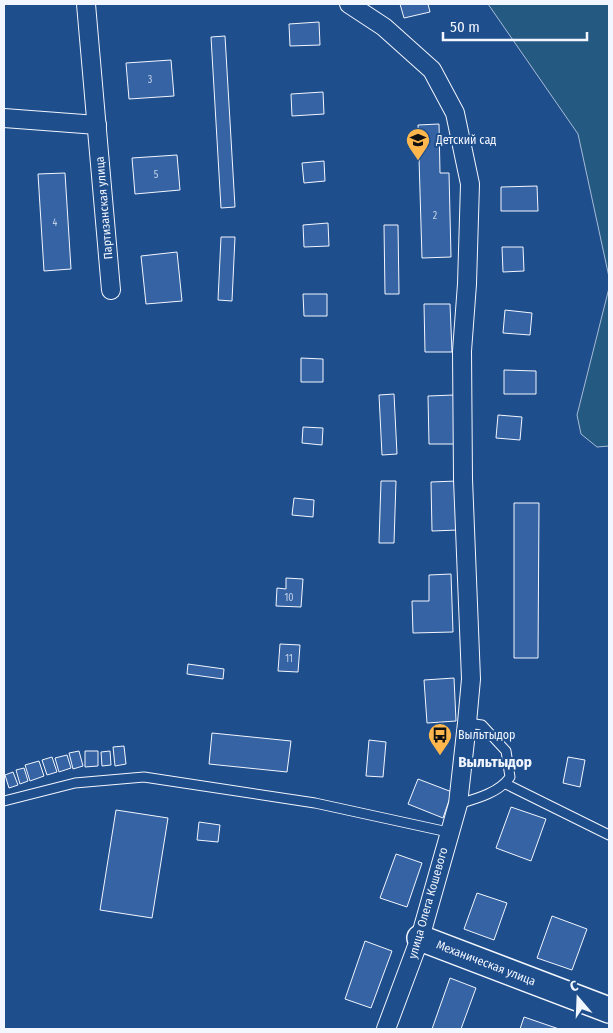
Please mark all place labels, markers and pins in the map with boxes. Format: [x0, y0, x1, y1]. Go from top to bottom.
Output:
school or university icon: Детский сад [405, 127, 431, 161]
place label: Детский сад [435, 133, 496, 147]
bus stop icon: Выльтыдор [427, 722, 453, 756]
place label: Выльтыдор [458, 728, 515, 742]

